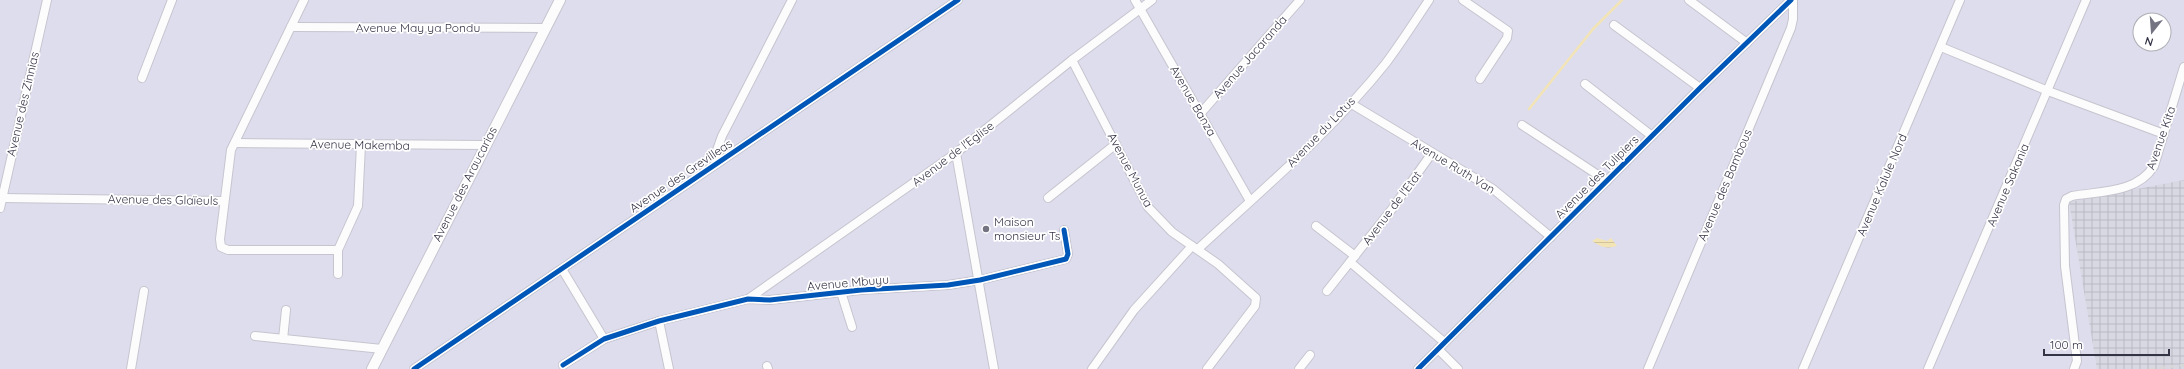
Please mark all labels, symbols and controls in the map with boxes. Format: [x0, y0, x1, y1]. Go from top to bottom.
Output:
street label: Avenue Jacaranda [1209, 12, 1290, 101]
north arrow [2132, 12, 2172, 52]
street label: Avenue May ya Pondu [356, 20, 480, 35]
text: N [2143, 34, 2155, 49]
street label: Avenue des Zinnias [3, 50, 42, 158]
street label: Avenue Banza [1167, 63, 1220, 139]
street label: Avenue du Lotus [1283, 93, 1358, 170]
street label: Avenue Kita [2143, 104, 2178, 172]
street label: Avenue de l'Eglise [909, 118, 997, 189]
street label: Avenue des Araucarias [429, 123, 500, 244]
street label: Avenue des Bambous [1694, 126, 1755, 243]
street label: Avenue Munua [1105, 130, 1156, 210]
street label: Avenue des Tulipiers [1552, 131, 1642, 222]
street label: Avenue Kalule Nord [1853, 131, 1910, 238]
street label: Avenue des Grevilleas [626, 135, 735, 216]
street label: Avenue Ruth Van [1409, 135, 1498, 197]
street label: Avenue Makemba [310, 136, 410, 153]
street label: Avenue Sakania [1983, 141, 2032, 229]
street label: Avenue de l'Etat [1359, 168, 1424, 248]
street label: Avenue des Glaïeuls [108, 191, 219, 208]
place label: Maison monsieur Ts [994, 214, 1061, 243]
marker: Maison monsieur Ts [981, 224, 991, 234]
street label: Avenue Mbuyu [806, 271, 889, 294]
scale bar [2044, 331, 2169, 357]
text: 100 m [2050, 337, 2083, 352]

